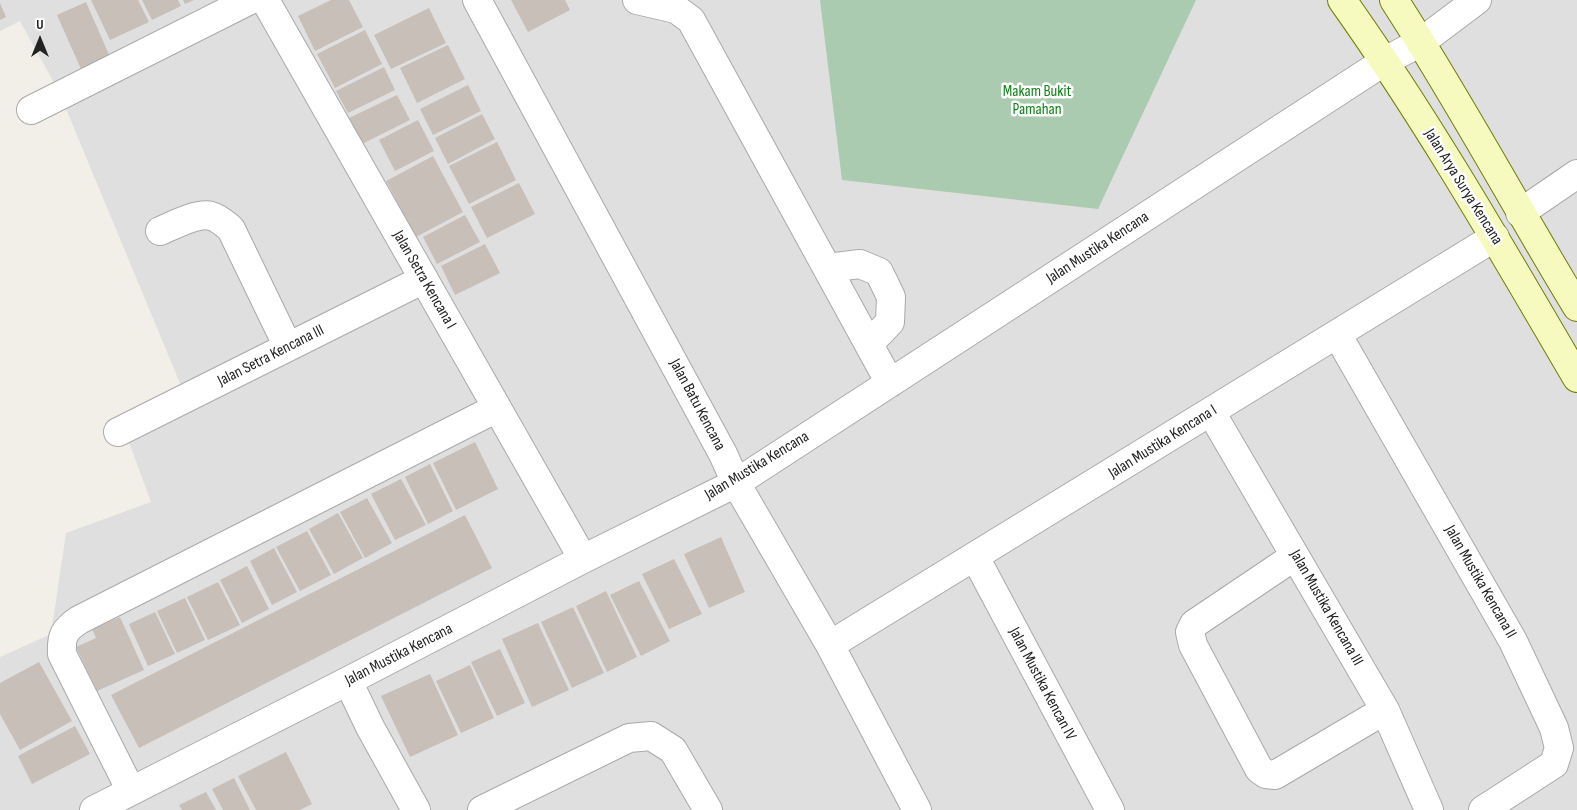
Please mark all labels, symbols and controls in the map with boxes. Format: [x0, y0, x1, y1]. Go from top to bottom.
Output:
north arrow [15, 15, 65, 65]
text: U [36, 16, 44, 33]
park label: Makam Bukit Pamahan [1003, 82, 1071, 120]
street label: Jalan Arya Surya Kencana [1420, 126, 1506, 248]
street label: Jalan Mustika Kencana [1043, 208, 1153, 288]
street label: Jalan Setra Kencana I [388, 227, 460, 333]
street label: Jalan Setra Kencana III [215, 321, 327, 391]
street label: Jalan Batu Kencana [665, 356, 729, 454]
street label: Jalan Mustika Kencana I [1105, 401, 1221, 483]
street label: Jalan Mustika Kencana [701, 427, 813, 505]
street label: Jalan Mustika Kencana II [1440, 522, 1520, 642]
street label: Jalan Mustika Kencana III [1285, 547, 1367, 669]
street label: Jalan Mustika Kencana [342, 620, 456, 690]
street label: Jalan Mustika Kencan IV [1004, 624, 1080, 744]

